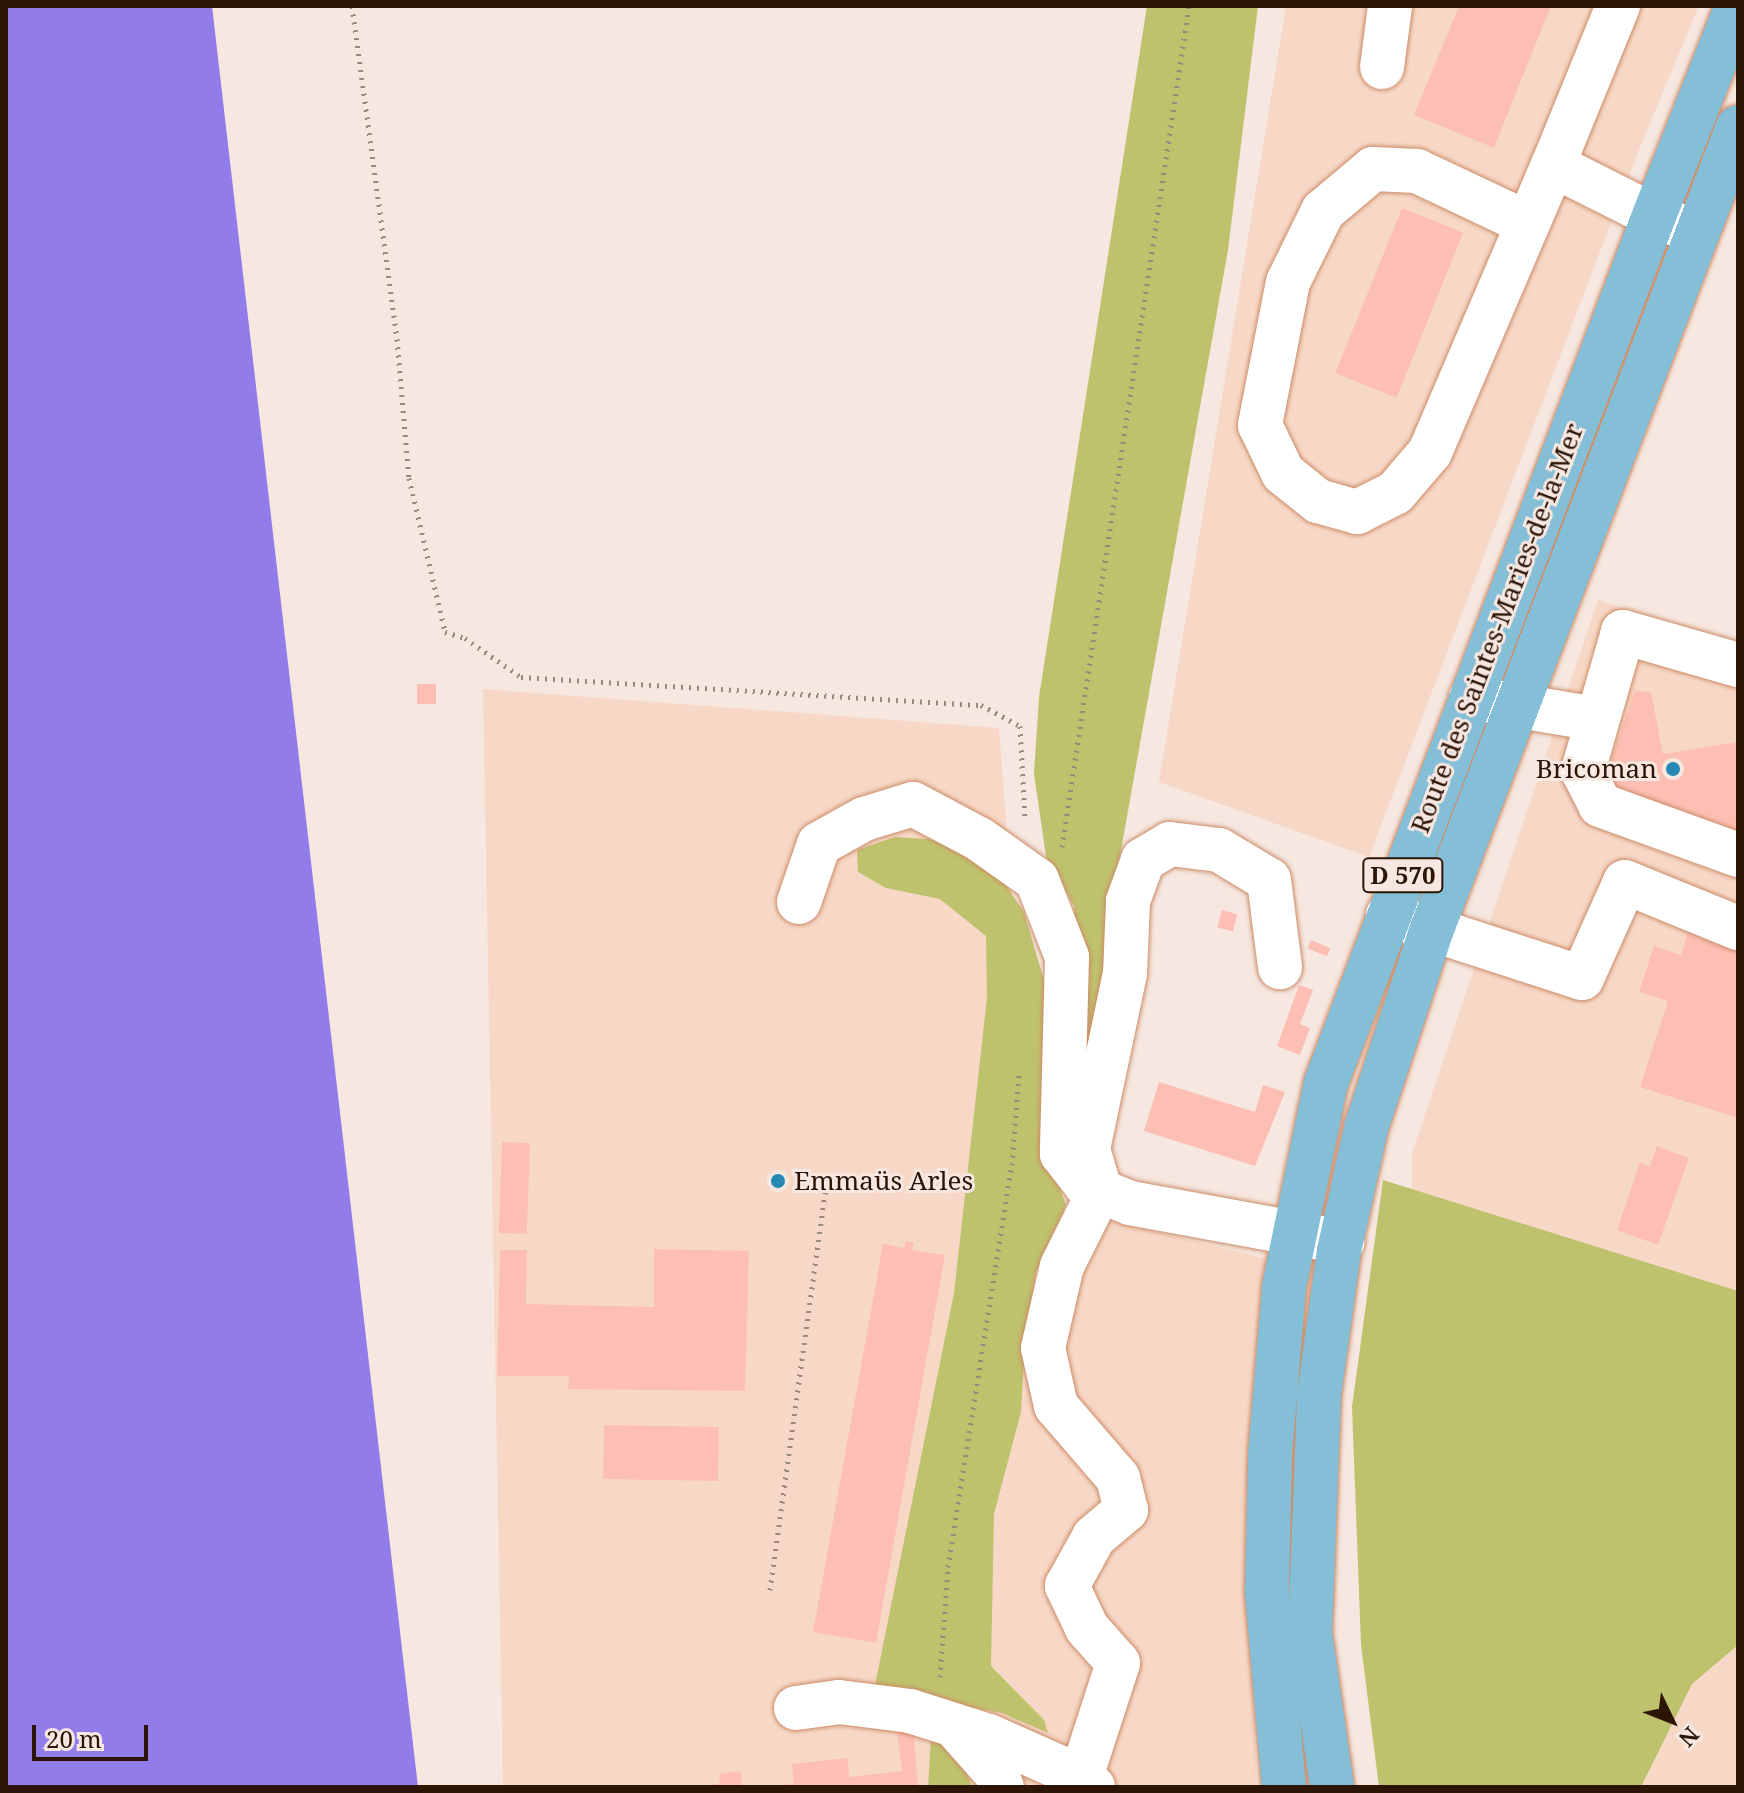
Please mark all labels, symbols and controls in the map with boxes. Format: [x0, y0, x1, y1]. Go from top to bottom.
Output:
street label: Route des Saintes-Maries-de-la-Mer [1404, 419, 1590, 837]
place label: Bricoman [1536, 753, 1657, 785]
marker: Bricoman [1664, 760, 1682, 778]
road number: D 570 [1361, 855, 1445, 895]
place label: Emmaüs Arles [794, 1165, 973, 1197]
marker: Emmaüs Arles [769, 1172, 787, 1190]
north arrow [1632, 1681, 1712, 1761]
scale bar [36, 1709, 152, 1759]
text: N [1673, 1721, 1706, 1754]
text: 20 m [46, 1722, 102, 1755]

